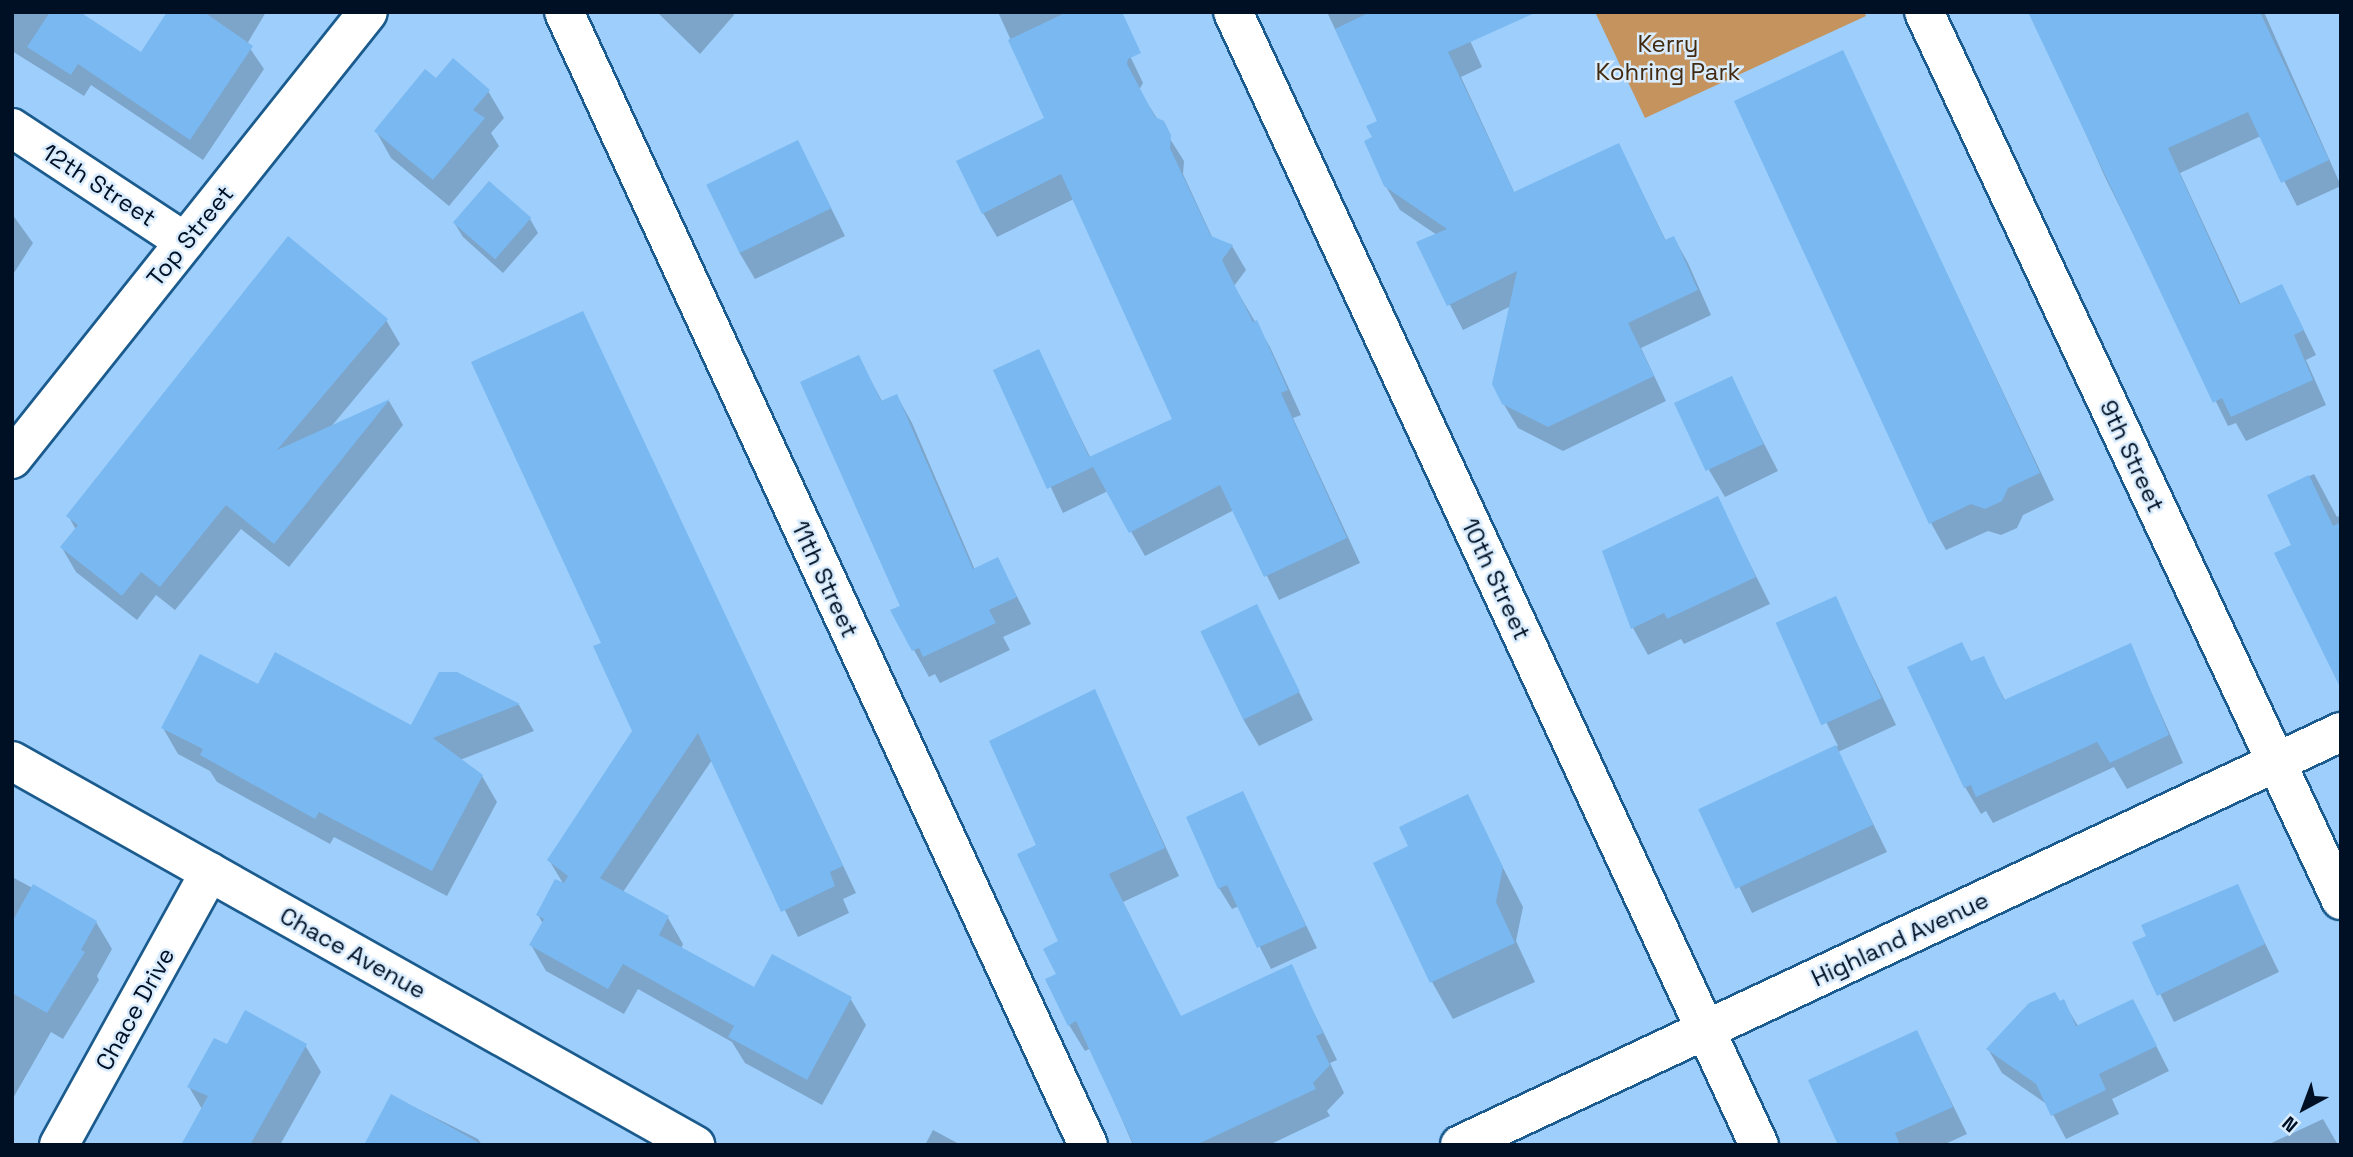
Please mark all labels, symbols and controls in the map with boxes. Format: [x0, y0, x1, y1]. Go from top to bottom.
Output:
park label: Kerry Kohring Park [1596, 30, 1740, 86]
street label: 12th Street [37, 138, 161, 232]
street label: Top Street [141, 180, 239, 292]
street label: 9th Street [2094, 396, 2170, 516]
street label: 10th Street [1455, 514, 1537, 644]
street label: 11th Street [785, 516, 865, 642]
street label: Highland Avenue [1807, 885, 1993, 993]
street label: Chace Avenue [275, 901, 431, 1005]
street label: Chace Drive [89, 943, 181, 1075]
north arrow [2269, 1073, 2339, 1143]
text: N [2277, 1111, 2303, 1138]

